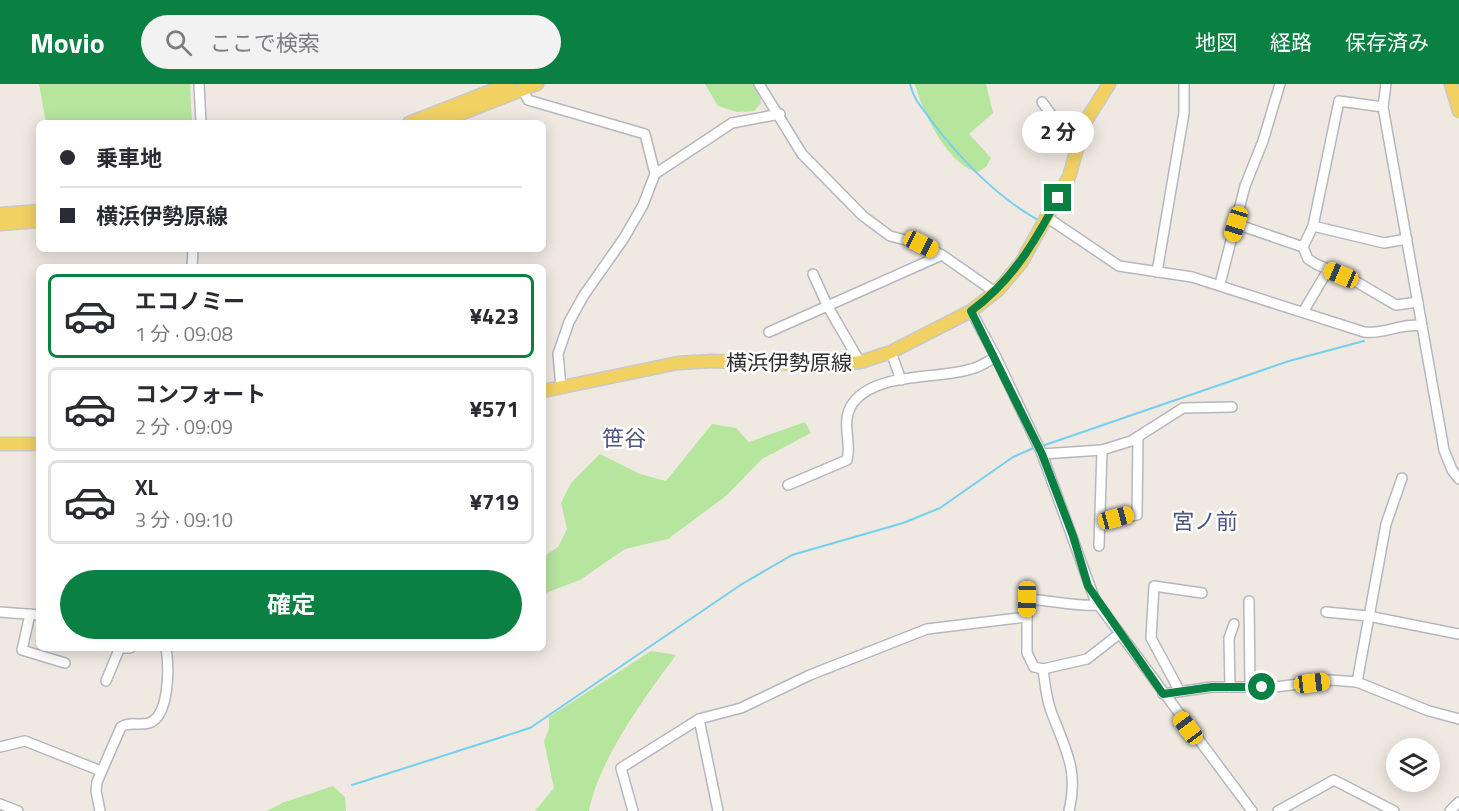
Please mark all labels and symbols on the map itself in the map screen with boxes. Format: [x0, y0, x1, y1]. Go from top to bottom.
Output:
callout: 2 分 [1022, 111, 1094, 153]
route end [1044, 184, 1071, 211]
car [1222, 204, 1250, 244]
car [901, 228, 941, 260]
car [1321, 260, 1361, 290]
street label: 横浜伊勢原線 [726, 346, 852, 378]
district label: 笹谷 [602, 421, 646, 455]
district label: 宮ノ前 [1172, 504, 1238, 538]
car [1096, 505, 1136, 531]
car [1018, 581, 1036, 617]
car [1293, 672, 1331, 694]
route start [1248, 673, 1275, 700]
car [1170, 708, 1206, 748]

